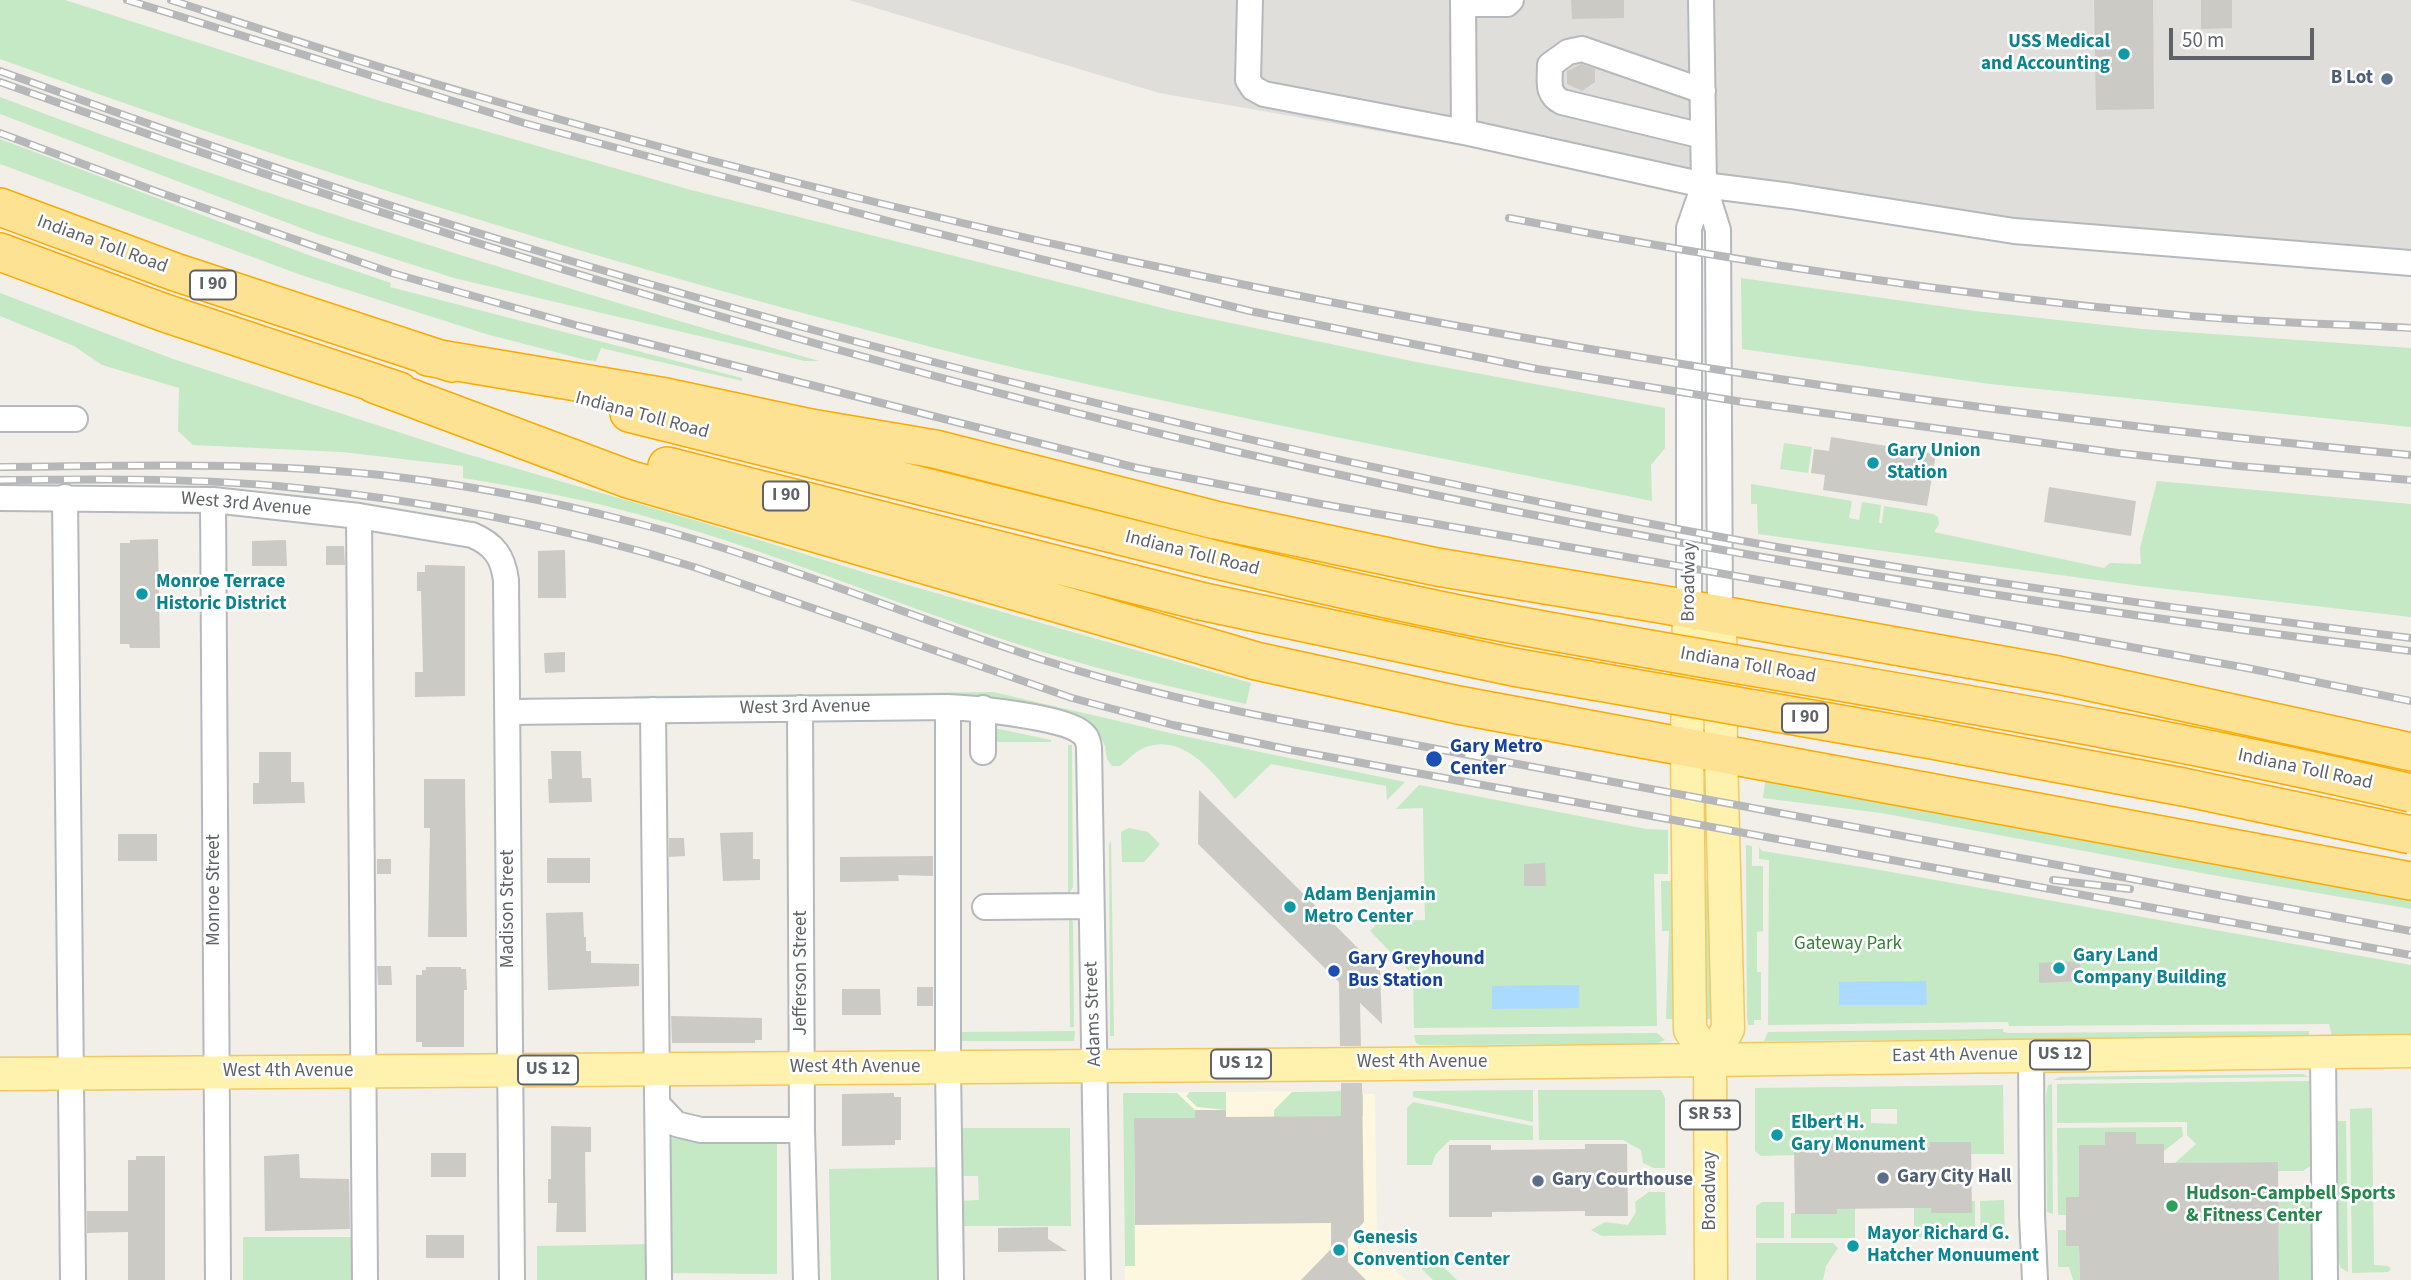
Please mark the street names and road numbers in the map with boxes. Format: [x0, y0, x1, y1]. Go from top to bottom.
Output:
street label: Indiana Toll Road [34, 211, 170, 279]
road number: I 90 [190, 270, 236, 300]
street label: Indiana Toll Road [573, 387, 711, 445]
road number: I 90 [763, 482, 809, 510]
street label: West 3rd Avenue [180, 488, 312, 522]
street label: Indiana Toll Road [1123, 526, 1261, 582]
street label: Broadway [1678, 542, 1702, 622]
street label: Indiana Toll Road [1678, 643, 1818, 689]
street label: West 3rd Avenue [739, 695, 871, 721]
road number: I 90 [1782, 704, 1828, 732]
street label: Indiana Toll Road [2235, 745, 2375, 795]
street label: Monroe Street [204, 834, 226, 946]
street label: Madison Street [498, 850, 520, 968]
street label: Jefferson Street [791, 910, 813, 1036]
street label: Adams Street [1081, 961, 1107, 1067]
road number: US 12 [2030, 1040, 2090, 1070]
street label: East 4th Avenue [1892, 1044, 2018, 1068]
road number: US 12 [1211, 1050, 1271, 1078]
street label: West 4th Avenue [1357, 1052, 1487, 1074]
road number: US 12 [518, 1056, 578, 1084]
street label: West 4th Avenue [790, 1057, 920, 1079]
street label: West 4th Avenue [223, 1061, 353, 1083]
road number: SR 53 [1680, 1100, 1740, 1130]
street label: Broadway [1700, 1151, 1722, 1231]

